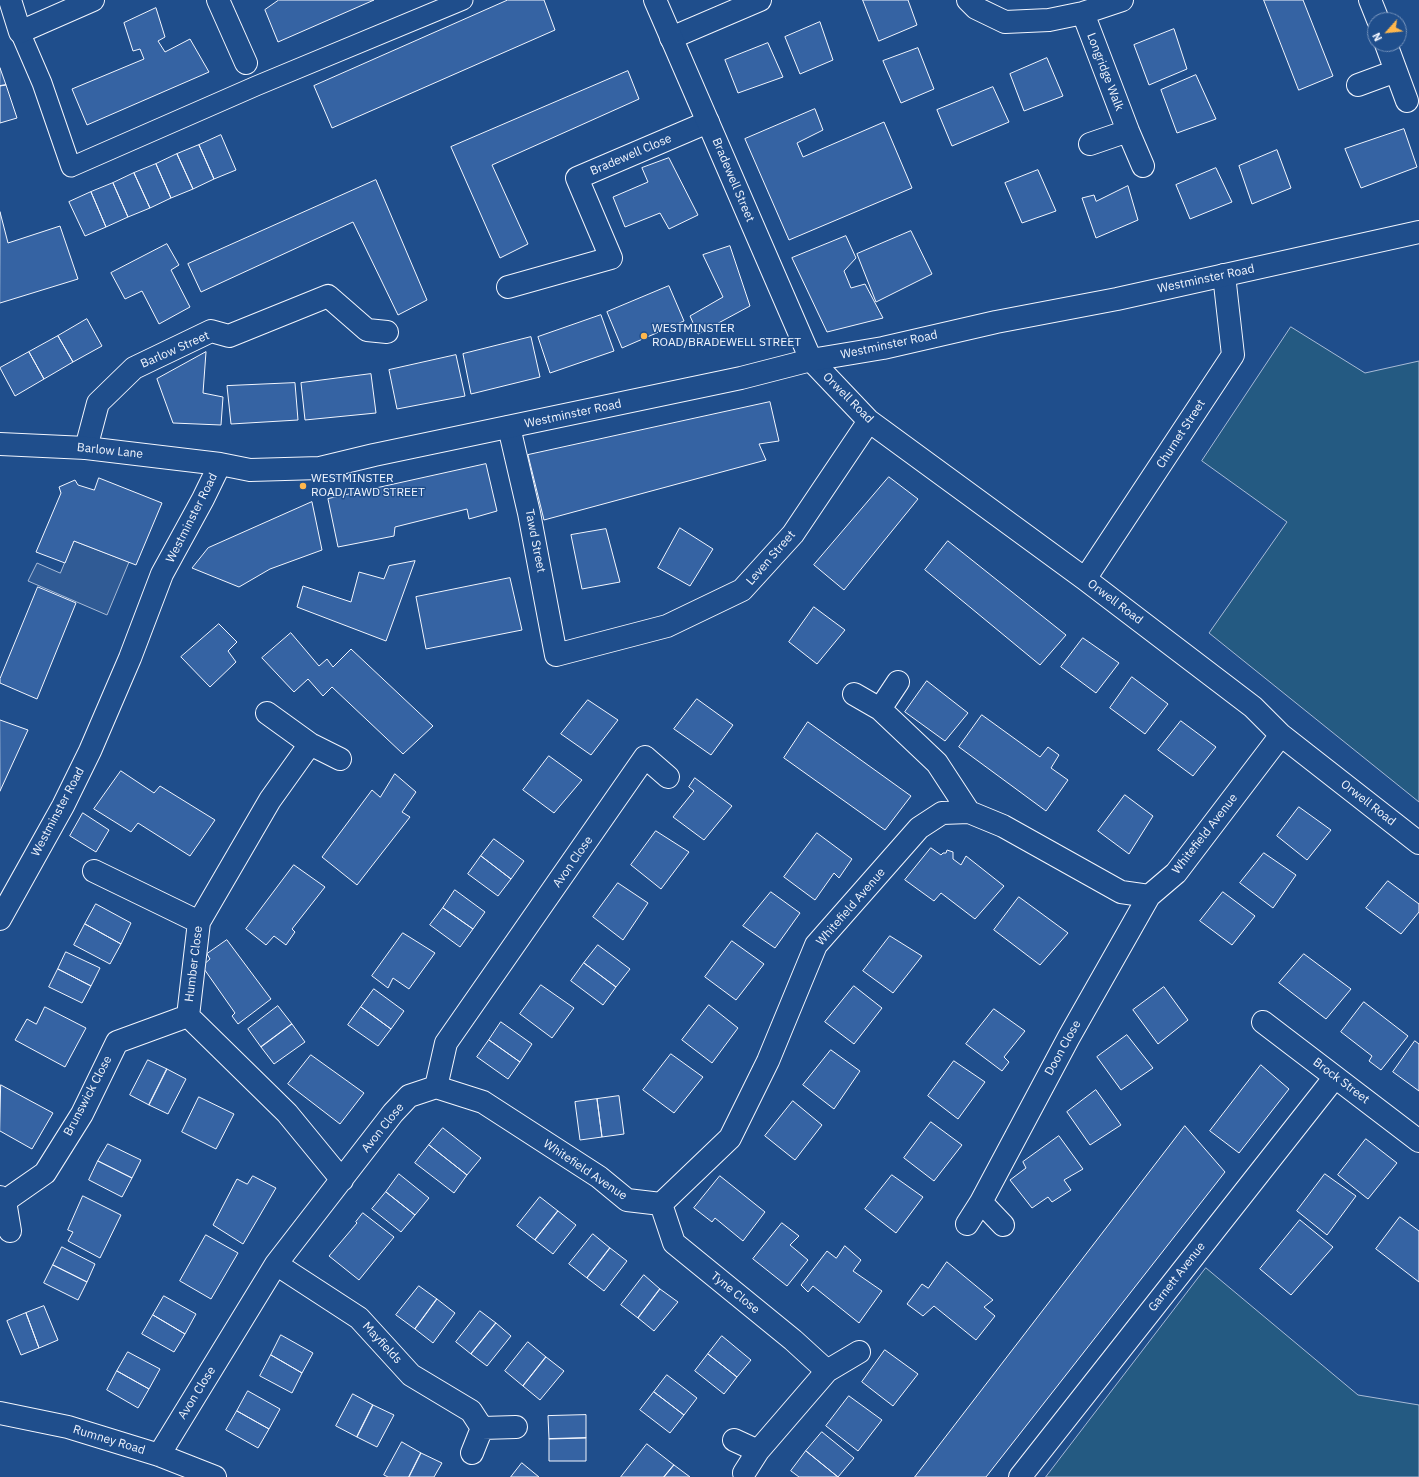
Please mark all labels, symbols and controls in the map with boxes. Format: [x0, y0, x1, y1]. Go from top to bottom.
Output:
north arrow [1367, 12, 1407, 52]
text: N [1369, 30, 1385, 44]
street label: Longridge Walk [1084, 31, 1126, 113]
street label: Bradewell Close [588, 131, 674, 179]
street label: Bradewell Street [709, 136, 757, 224]
street label: Westminster Road [1156, 262, 1256, 296]
place label: WESTMINSTER ROAD/BRADEWELL STREET [652, 322, 801, 350]
street label: Barlow Street [138, 328, 212, 372]
street label: Westminster Road [839, 328, 939, 362]
marker: WESTMINSTER ROAD/BRADEWELL STREET [639, 331, 649, 341]
street label: Orwell Road [820, 370, 876, 426]
street label: Westminster Road [523, 397, 623, 431]
street label: Churnet Street [1153, 397, 1209, 471]
street label: Barlow Lane [76, 440, 144, 462]
street label: Westminster Road [163, 471, 221, 565]
place label: WESTMINSTER ROAD/TAWD STREET [311, 472, 425, 500]
marker: WESTMINSTER ROAD/TAWD STREET [298, 481, 308, 491]
street label: Tawd Street [522, 508, 548, 574]
street label: Leven Street [743, 528, 799, 588]
street label: Orwell Road [1084, 577, 1146, 627]
street label: Westminster Road [28, 765, 88, 859]
street label: Orwell Road [1338, 777, 1398, 829]
street label: Whitefield Avenue [1169, 791, 1241, 877]
street label: Avon Close [550, 834, 596, 890]
street label: Whitefield Avenue [813, 865, 889, 949]
street label: Humber Close [182, 925, 206, 1003]
street label: Doon Close [1042, 1018, 1084, 1078]
street label: Brunswick Close [61, 1053, 115, 1139]
street label: Brock Street [1310, 1055, 1372, 1107]
street label: Avon Close [359, 1100, 407, 1156]
street label: Whitefield Avenue [540, 1137, 630, 1203]
street label: Garnett Avenue [1146, 1240, 1208, 1314]
street label: Tyne Close [708, 1269, 762, 1317]
street label: Mayfields [359, 1319, 405, 1367]
street label: Avon Close [175, 1364, 219, 1422]
street label: Rumney Road [71, 1422, 147, 1458]

